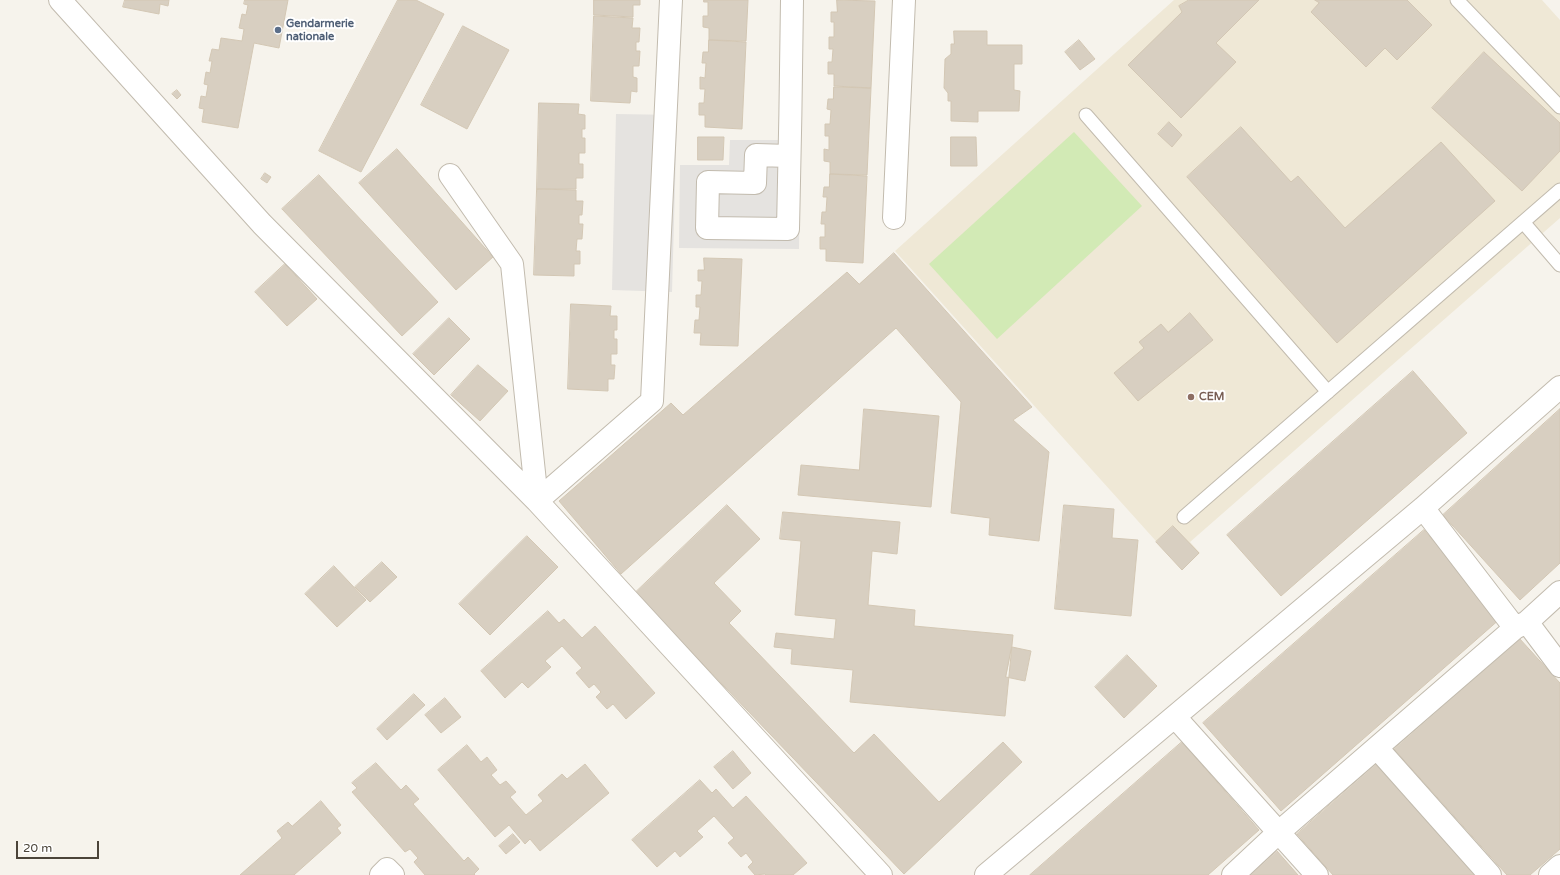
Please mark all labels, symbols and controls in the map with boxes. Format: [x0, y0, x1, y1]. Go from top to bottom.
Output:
place label: Gendarmerie nationale [286, 17, 354, 43]
marker: Gendarmerie nationale [273, 25, 283, 35]
place label: CEM [1199, 390, 1224, 404]
marker: CEM [1186, 392, 1196, 402]
scale bar [18, 833, 101, 859]
text: 20 m [23, 841, 52, 855]

